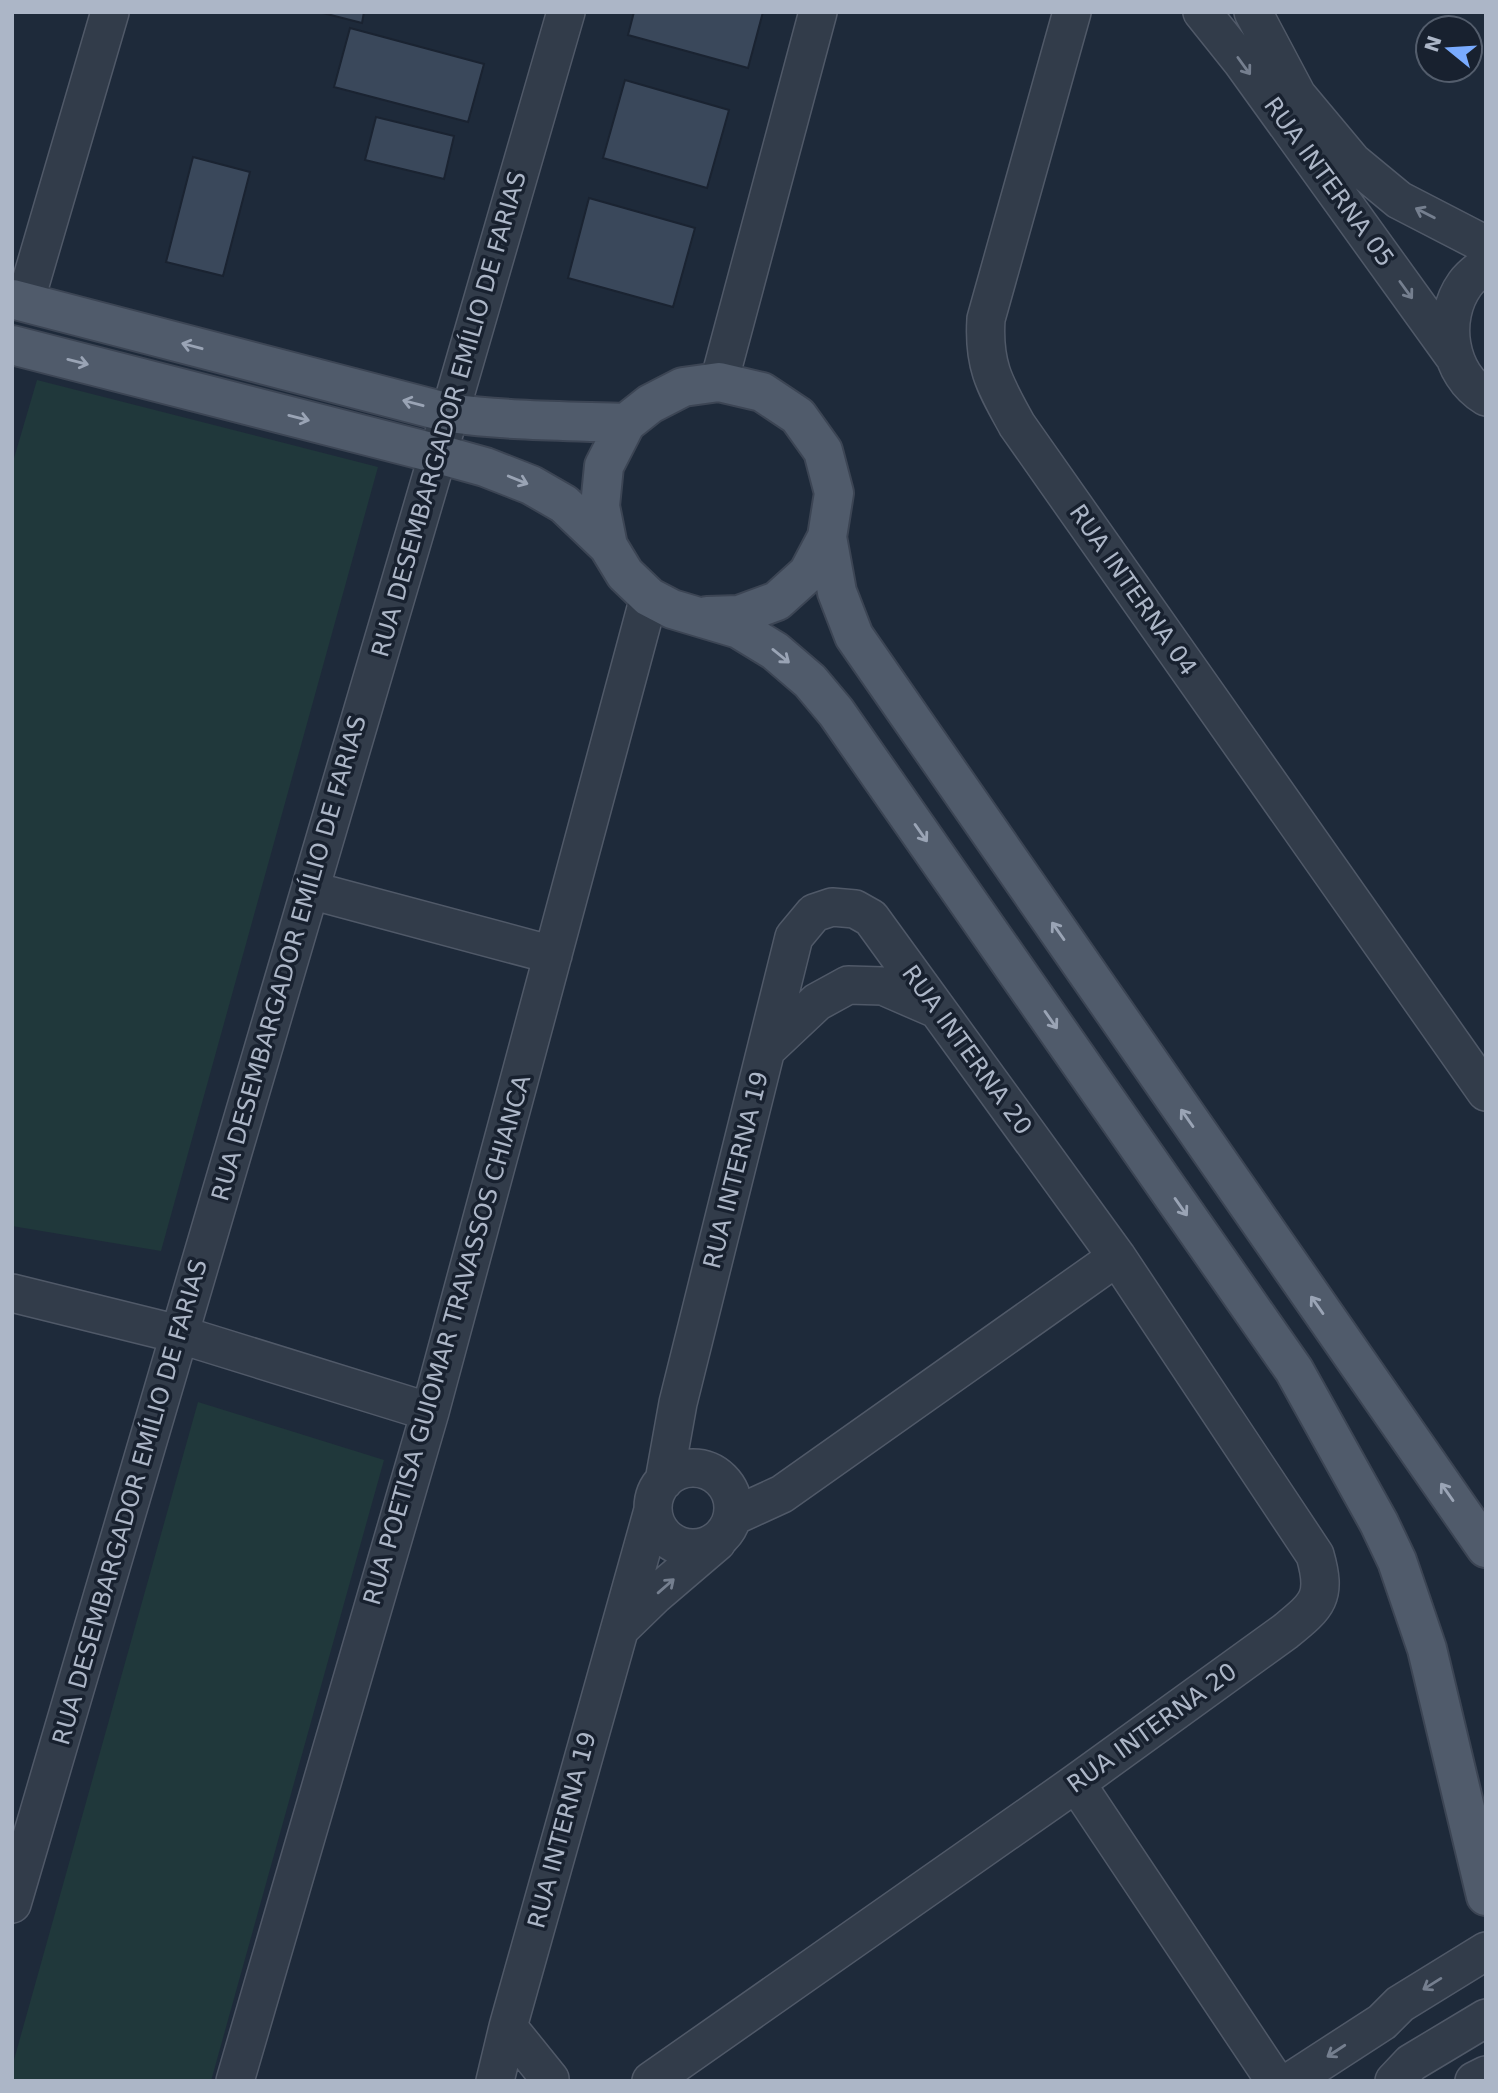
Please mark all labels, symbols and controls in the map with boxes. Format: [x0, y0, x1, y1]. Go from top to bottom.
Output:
north arrow [1414, 14, 1484, 84]
text: N [1420, 33, 1446, 55]
one-way arrow [1237, 56, 1252, 75]
street label: RUA INTERNA 05 [1258, 92, 1400, 272]
street label: RUA DESEMBARGADOR EMÍLIO DE FARIAS [365, 168, 532, 660]
one-way arrow [1415, 206, 1436, 220]
one-way arrow [1399, 280, 1413, 299]
one-way arrow [182, 339, 204, 352]
one-way arrow [67, 356, 89, 369]
one-way arrow [402, 396, 424, 409]
one-way arrow [287, 412, 310, 425]
one-way arrow [506, 474, 528, 487]
street label: RUA INTERNA 04 [1063, 499, 1203, 681]
one-way arrow [771, 648, 789, 664]
street label: RUA DESEMBARGADOR EMÍLIO DE FARIAS [205, 712, 372, 1204]
one-way arrow [914, 823, 928, 843]
one-way arrow [1051, 922, 1065, 941]
street label: RUA INTERNA 20 [896, 960, 1038, 1140]
one-way arrow [1044, 1010, 1058, 1029]
street label: RUA INTERNA 19 [698, 1068, 774, 1272]
street label: RUA POETISA GUIOMAR TRAVASSOS CHIANCA [358, 1071, 536, 1608]
one-way arrow [1180, 1109, 1195, 1128]
one-way arrow [1174, 1197, 1188, 1216]
street label: RUA DESEMBARGADOR EMÍLIO DE FARIAS [46, 1256, 213, 1748]
one-way arrow [1310, 1296, 1324, 1315]
one-way arrow [1440, 1483, 1454, 1502]
one-way arrow [656, 1578, 674, 1594]
street label: RUA INTERNA 20 [1062, 1657, 1242, 1799]
street label: RUA INTERNA 19 [522, 1729, 602, 1931]
one-way arrow [1422, 1977, 1442, 1991]
one-way arrow [1327, 2045, 1347, 2059]

